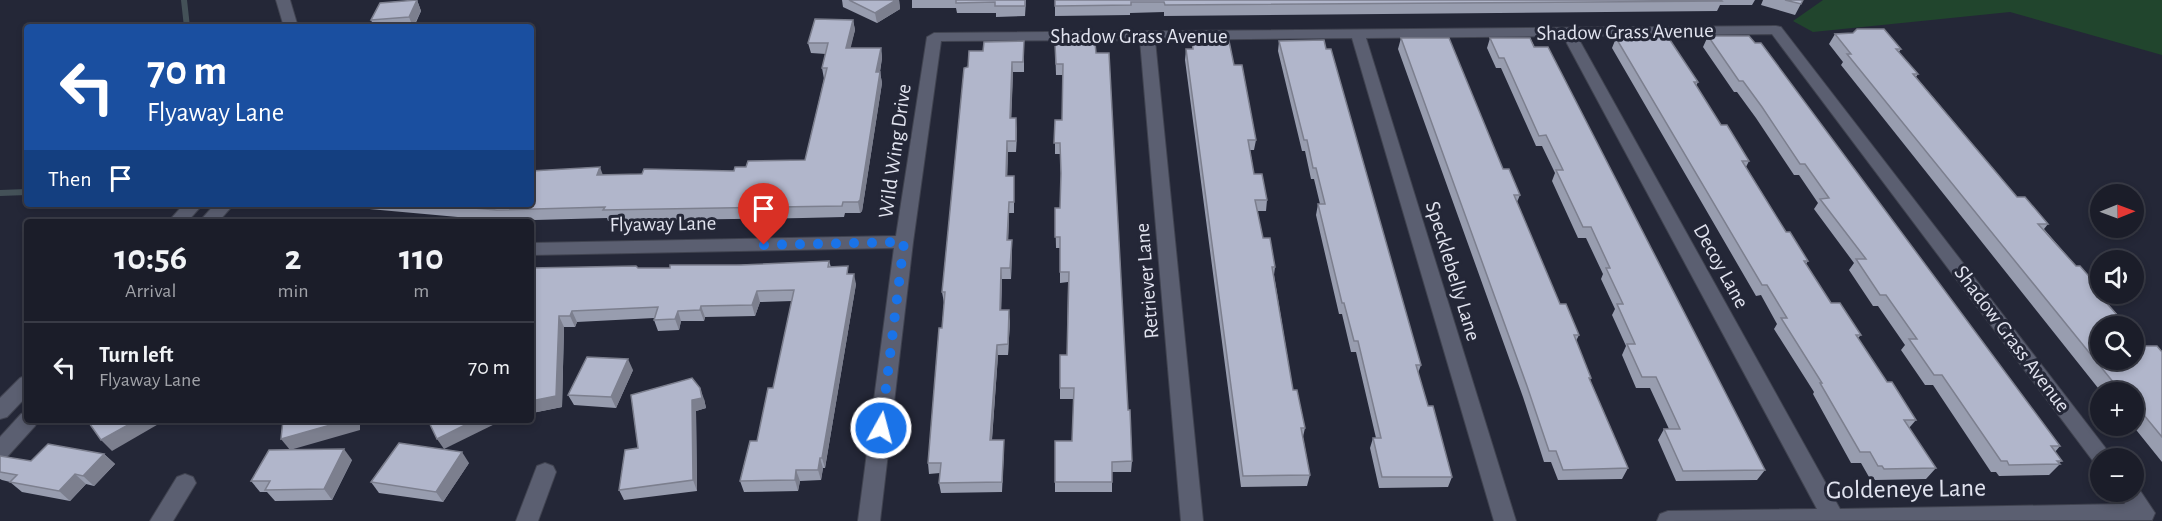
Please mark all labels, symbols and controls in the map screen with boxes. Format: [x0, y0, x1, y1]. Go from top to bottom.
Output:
street label: Shadow Grass Avenue [1536, 20, 1714, 44]
street label: Shadow Grass Avenue [1050, 26, 1228, 47]
icon: left [48, 48, 126, 126]
text: 70 m [147, 50, 227, 92]
street label: Wild Wing Drive [875, 82, 915, 220]
text: Flyaway Lane [147, 99, 284, 126]
icon: arrive [104, 162, 137, 195]
text: Then [48, 168, 92, 190]
pin [738, 183, 789, 245]
north arrow [2090, 184, 2144, 238]
map controls [2090, 184, 2144, 502]
icon: arrive [747, 192, 780, 225]
street label: Specklebelly Lane [1422, 199, 1484, 343]
street label: Flyaway Lane [609, 213, 717, 235]
street label: Decoy Lane [1689, 220, 1753, 312]
street label: Retriever Lane [1131, 222, 1163, 340]
text: 10:56 [114, 240, 187, 276]
text: 2 [285, 240, 302, 276]
text: 110 [399, 240, 444, 276]
button: sound [2090, 250, 2144, 304]
street label: Shadow Grass Avenue [1950, 262, 2074, 416]
text: Arrival [125, 281, 176, 301]
text: min [278, 281, 309, 301]
text: m [413, 281, 429, 301]
button: search [2090, 316, 2144, 370]
text: Turn left [99, 344, 173, 366]
icon: left [48, 351, 81, 384]
text: 70 m [468, 356, 510, 378]
text: Flyaway Lane [99, 370, 201, 390]
button: + [2090, 382, 2144, 436]
position arrow [849, 396, 913, 460]
button: − [2090, 448, 2144, 502]
street label: Goldeneye Lane [1826, 475, 1986, 503]

